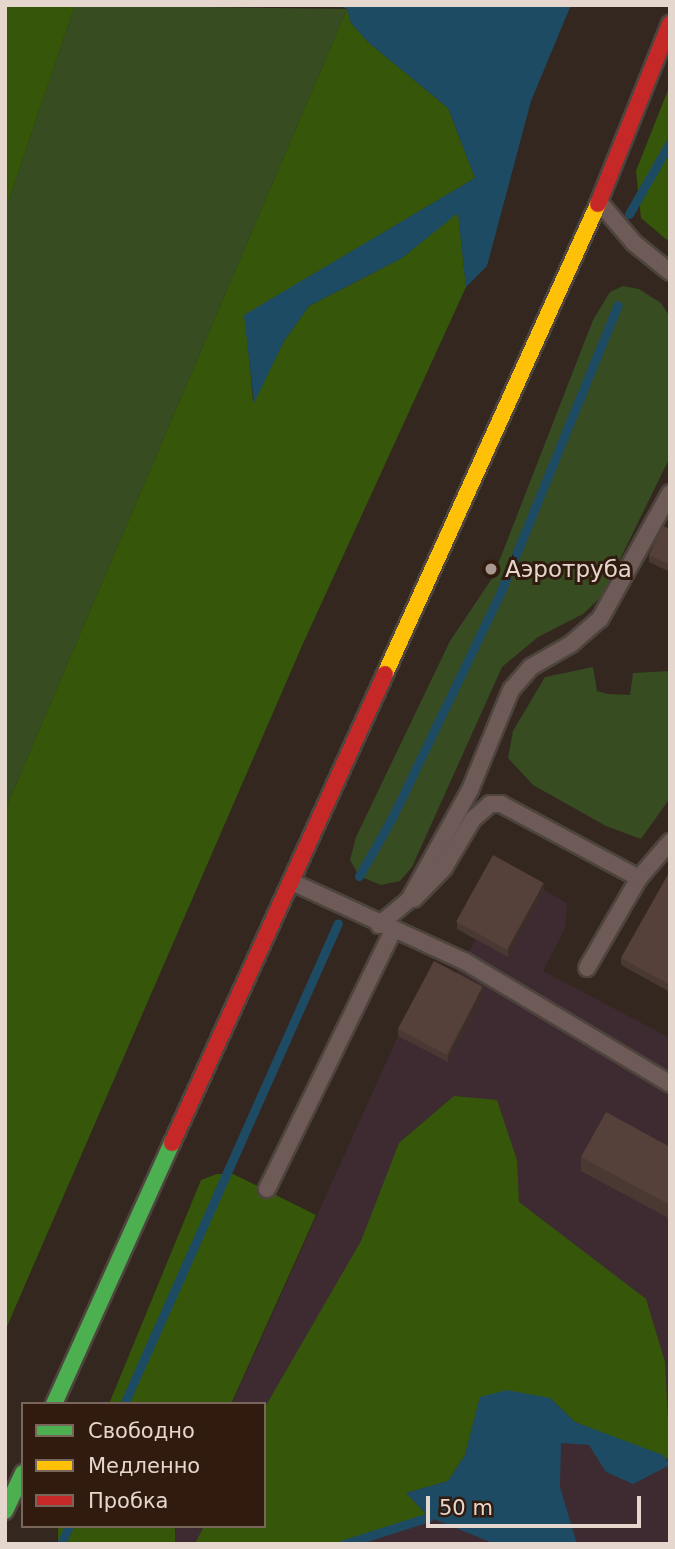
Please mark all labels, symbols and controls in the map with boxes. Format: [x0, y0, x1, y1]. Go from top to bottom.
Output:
place label: Аэротруба [505, 555, 632, 583]
marker: Аэротруба [483, 561, 499, 577]
legend [21, 1402, 266, 1528]
text: Свободно [88, 1419, 195, 1443]
text: Медленно [88, 1454, 200, 1478]
scale bar [430, 1482, 645, 1526]
text: Пробка [88, 1489, 168, 1513]
text: 50 m [439, 1496, 493, 1520]

